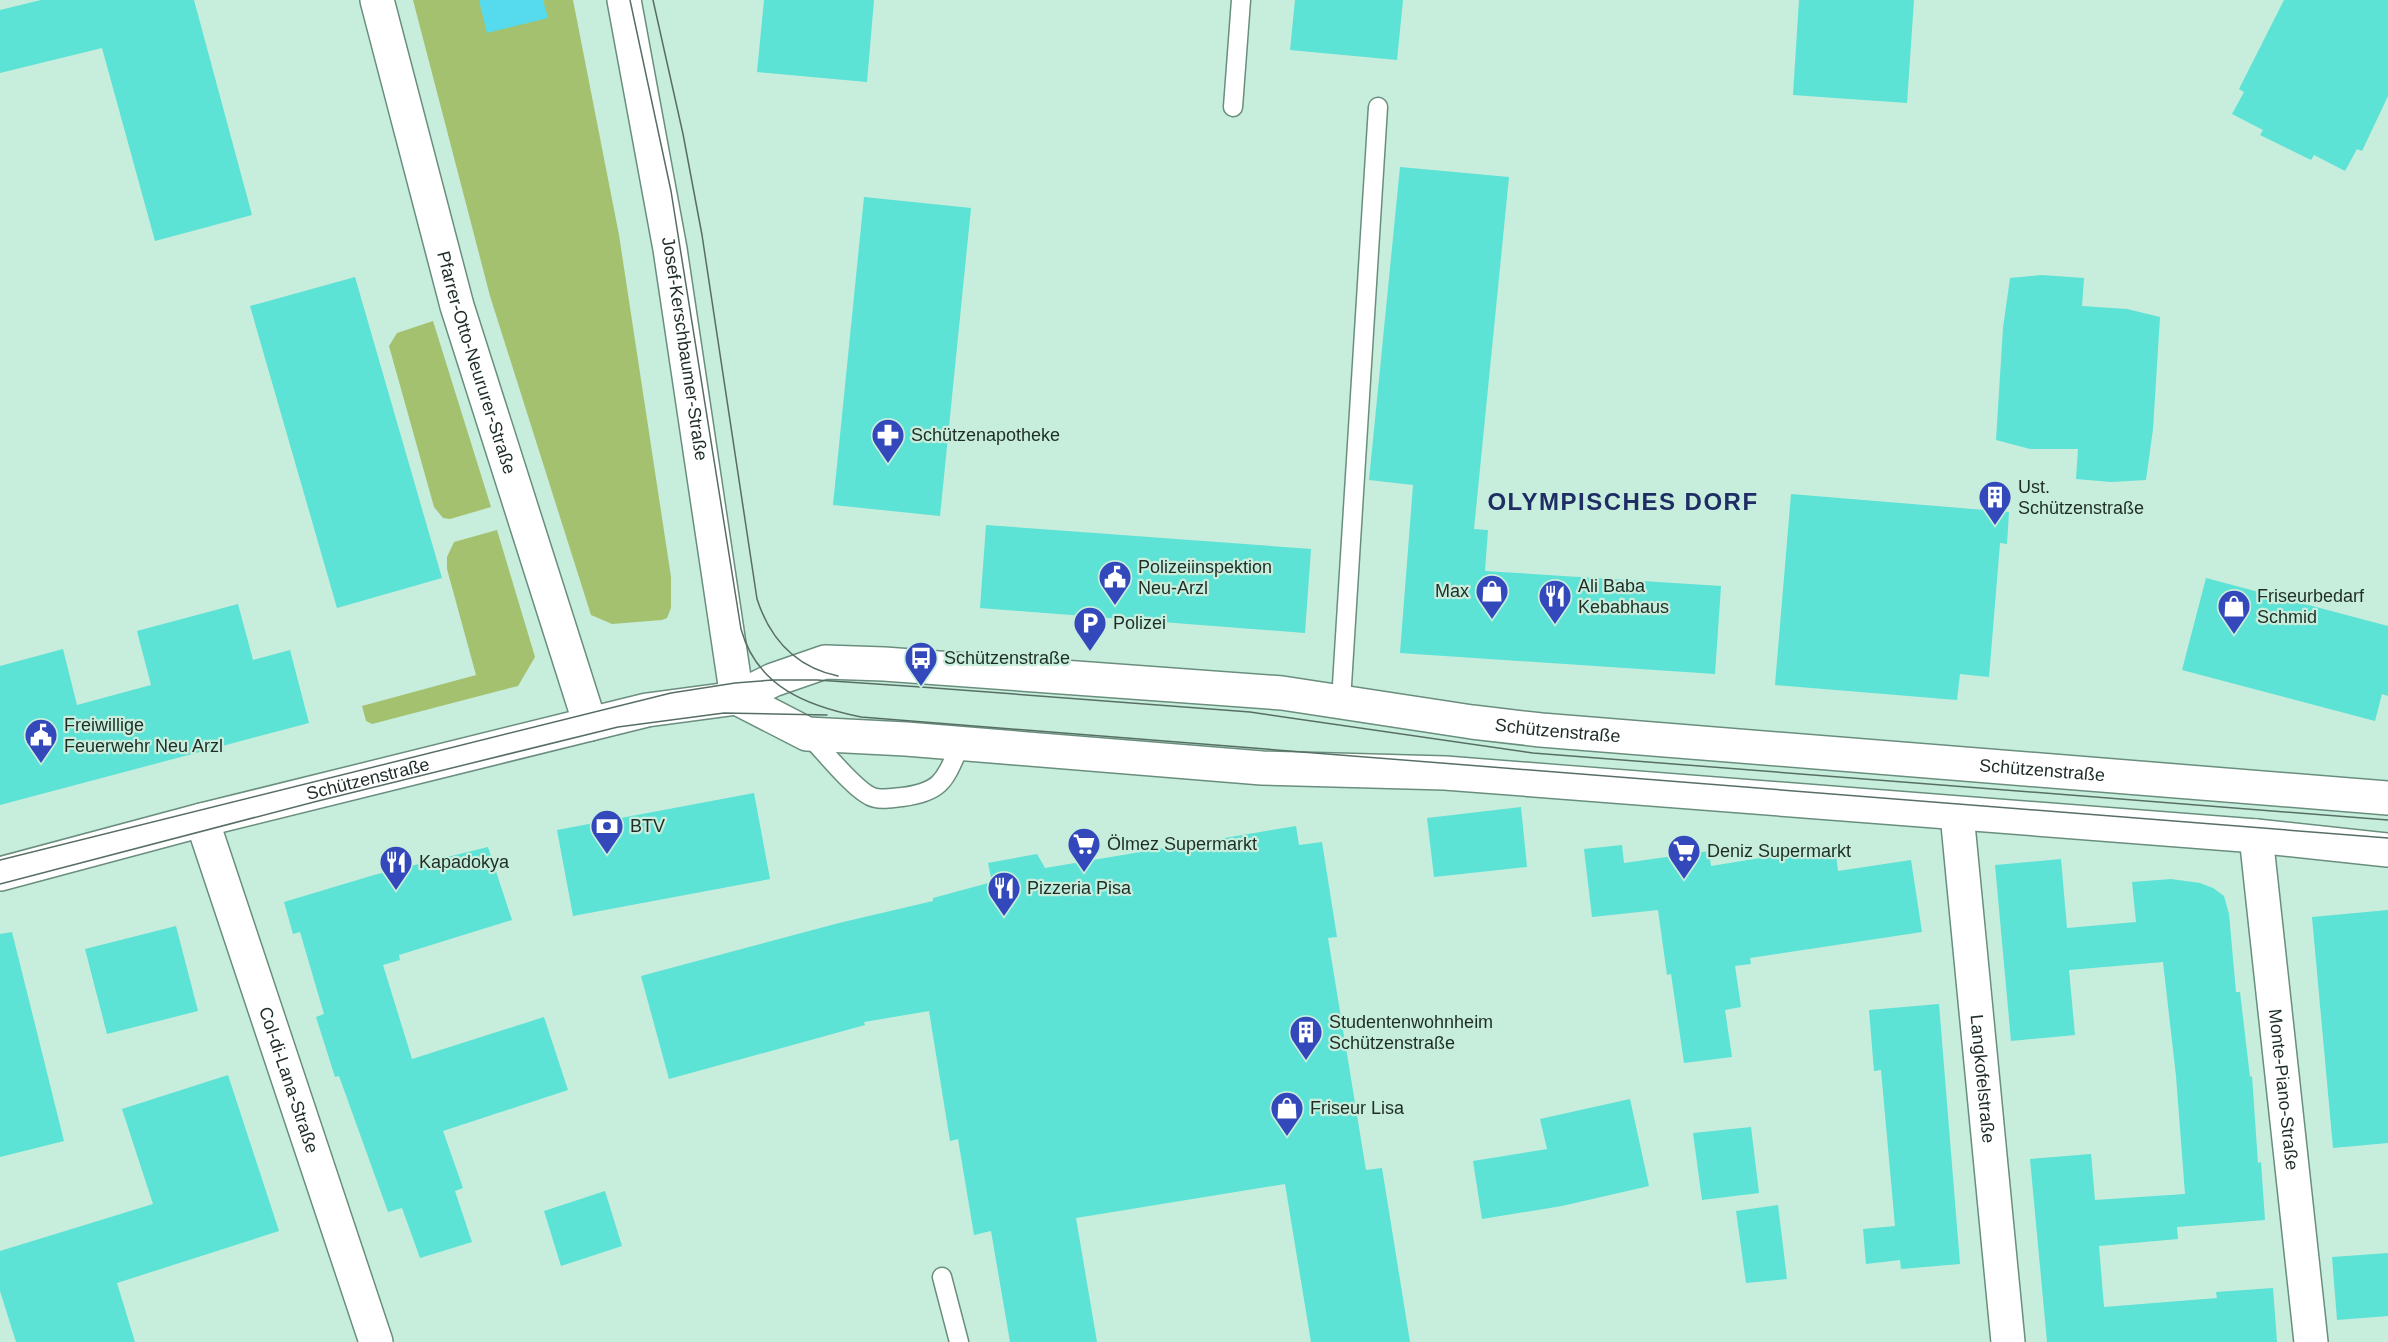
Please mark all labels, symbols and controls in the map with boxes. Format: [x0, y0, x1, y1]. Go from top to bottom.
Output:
street label: Josef-Kerschbaumer-Straße [658, 235, 711, 462]
street label: Pfarrer-Otto-Neururer-Straße [433, 249, 520, 477]
pharmacy icon: Schützenapotheke [870, 417, 906, 464]
place label: Schützenapotheke [911, 425, 1060, 445]
place label: Ust. Schützenstraße [2018, 477, 2144, 518]
building icon: Ust. Schützenstraße [1977, 479, 2013, 526]
district label: OLYMPISCHES DORF [1487, 488, 1759, 515]
place label: Polizeiinspektion Neu-Arzl [1138, 557, 1272, 598]
public building icon: Polizeiinspektion Neu-Arzl [1097, 559, 1133, 606]
shop icon: Max [1474, 573, 1510, 620]
place label: Ali Baba Kebabhaus [1578, 576, 1669, 617]
restaurant icon: Ali Baba Kebabhaus [1537, 578, 1573, 625]
place label: Max [1435, 581, 1469, 601]
place label: Friseurbedarf Schmid [2257, 586, 2365, 627]
shop icon: Friseurbedarf Schmid [2216, 588, 2252, 635]
parking icon: Polizei [1072, 605, 1108, 652]
place label: Polizei [1113, 613, 1166, 633]
bus stop icon: Schützenstraße [903, 640, 939, 687]
place label: Schützenstraße [944, 648, 1070, 668]
place label: Freiwillige Feuerwehr Neu Arzl [64, 715, 223, 756]
street label: Schützenstraße [1494, 715, 1621, 746]
public building icon: Freiwillige Feuerwehr Neu Arzl [23, 717, 59, 764]
street label: Schützenstraße [304, 754, 432, 804]
street label: Schützenstraße [1978, 755, 2106, 785]
bank icon: BTV [589, 808, 625, 855]
place label: BTV [630, 816, 665, 836]
supermarket icon: Ölmez Supermarkt [1066, 826, 1102, 873]
supermarket icon: Deniz Supermarkt [1666, 833, 1702, 880]
place label: Ölmez Supermarkt [1107, 834, 1257, 854]
place label: Deniz Supermarkt [1707, 841, 1851, 861]
restaurant icon: Kapadokya [378, 844, 414, 891]
place label: Kapadokya [419, 852, 510, 872]
restaurant icon: Pizzeria Pisa [986, 870, 1022, 917]
place label: Pizzeria Pisa [1027, 878, 1132, 898]
street label: Col-di-Lana-Straße [255, 1004, 322, 1156]
street label: Monte-Piano-Straße [2265, 1008, 2302, 1171]
place label: Studentenwohnheim Schützenstraße [1329, 1012, 1493, 1053]
building icon: Studentenwohnheim Schützenstraße [1288, 1014, 1324, 1061]
street label: Langkofelstraße [1966, 1014, 1999, 1144]
shop icon: Friseur Lisa [1269, 1090, 1305, 1137]
place label: Friseur Lisa [1310, 1098, 1405, 1118]

